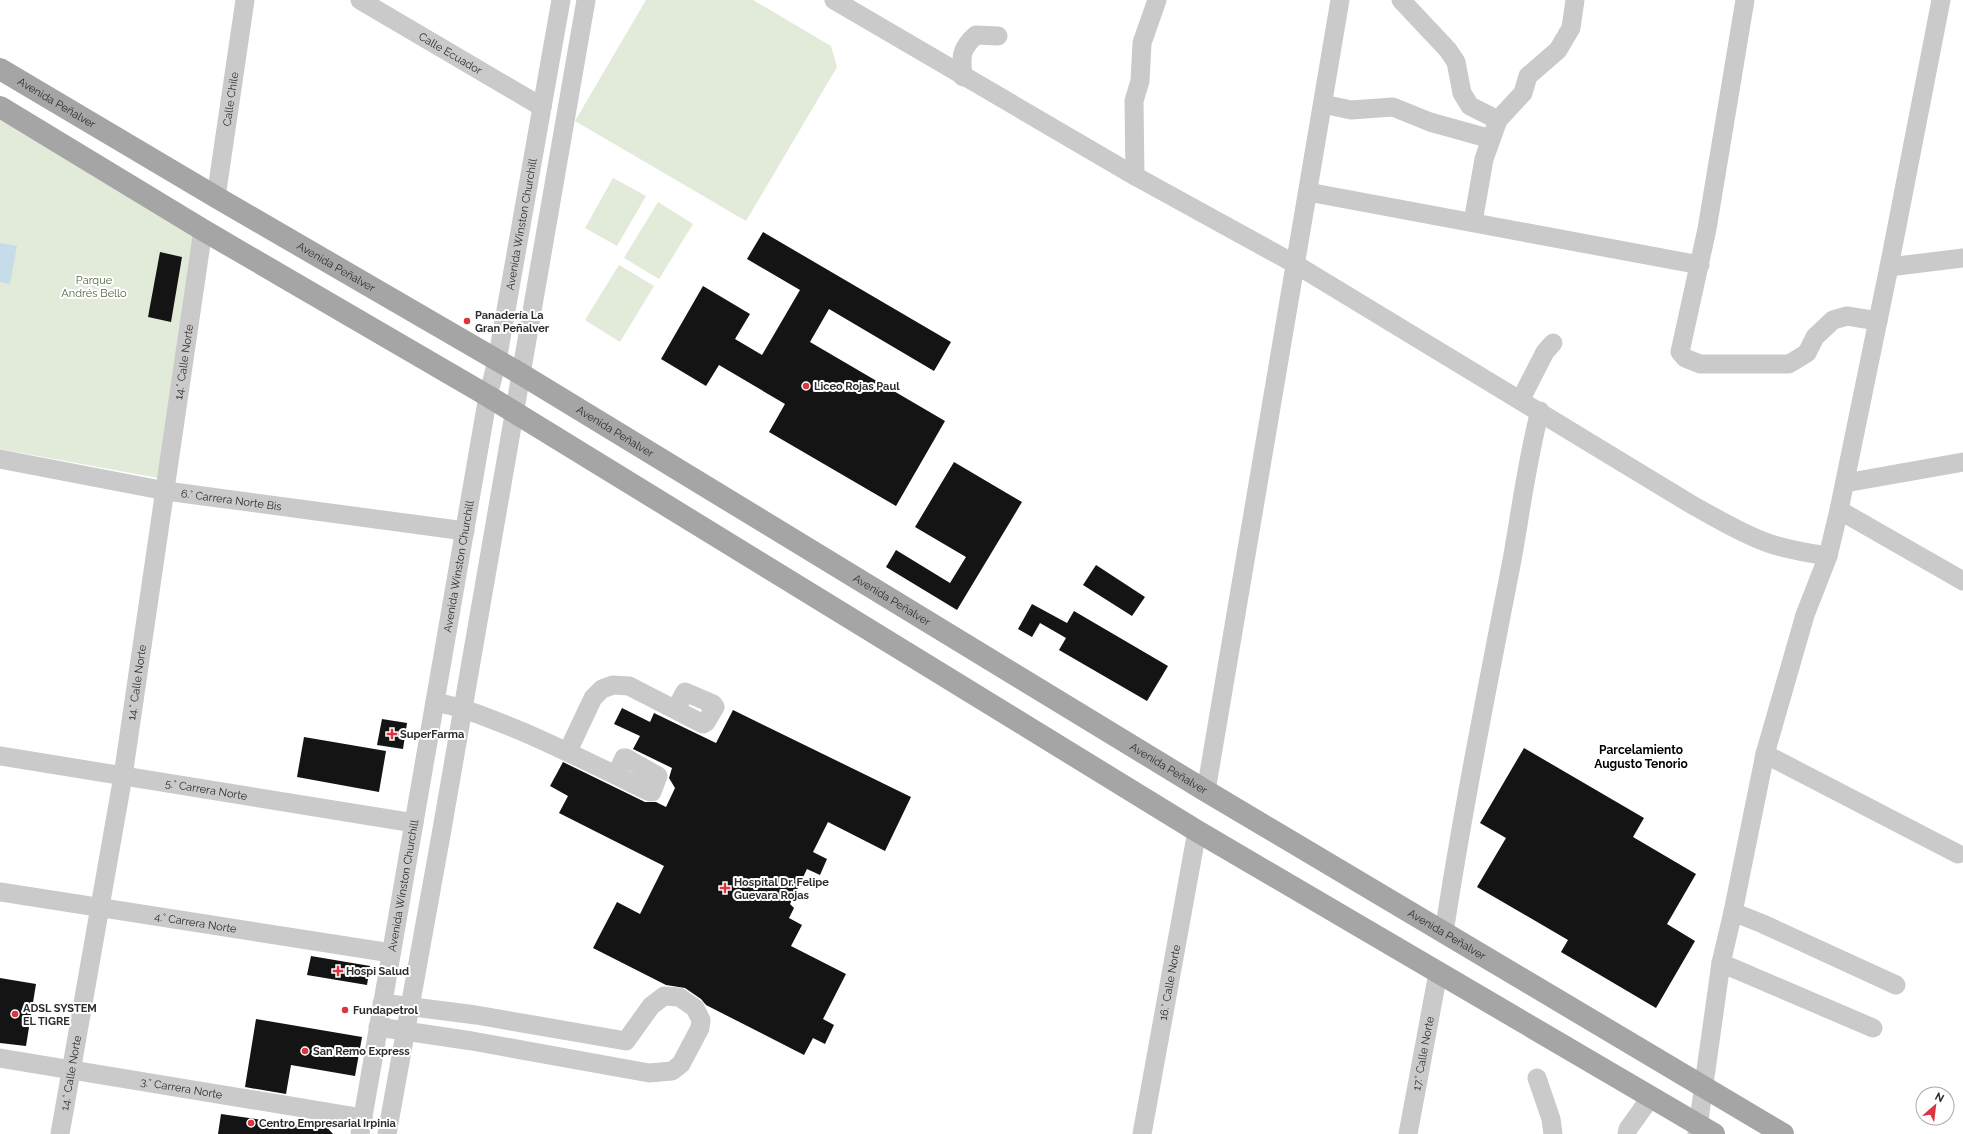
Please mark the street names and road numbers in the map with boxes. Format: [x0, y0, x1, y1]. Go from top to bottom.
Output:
street label: Calle Ecuador [417, 30, 485, 77]
street label: Calle Chile [220, 71, 241, 127]
street label: Avenida Peñalver [16, 75, 98, 131]
street label: Avenida Winston Churchill [503, 157, 539, 291]
street label: Avenida Peñalver [295, 239, 378, 295]
street label: 14.° Calle Norte [172, 323, 196, 401]
street label: Avenida Peñalver [574, 403, 656, 460]
street label: 6.° Carrera Norte Bis [180, 487, 283, 513]
street label: Avenida Winston Churchill [441, 500, 476, 633]
street label: Avenida Peñalver [851, 571, 933, 628]
street label: 14.° Calle Norte [125, 643, 149, 721]
street label: Avenida Peñalver [1128, 740, 1210, 797]
street label: 5.° Carrera Norte [164, 776, 249, 803]
street label: Avenida Winston Churchill [385, 819, 421, 953]
street label: Avenida Peñalver [1406, 906, 1488, 962]
street label: 4.° Carrera Norte [154, 910, 238, 935]
street label: 16.° Calle Norte [1156, 943, 1183, 1021]
street label: 17.° Calle Norte [1410, 1015, 1436, 1092]
street label: 14.° Calle Norte [58, 1034, 84, 1112]
street label: 3.° Carrera Norte [140, 1075, 224, 1101]

